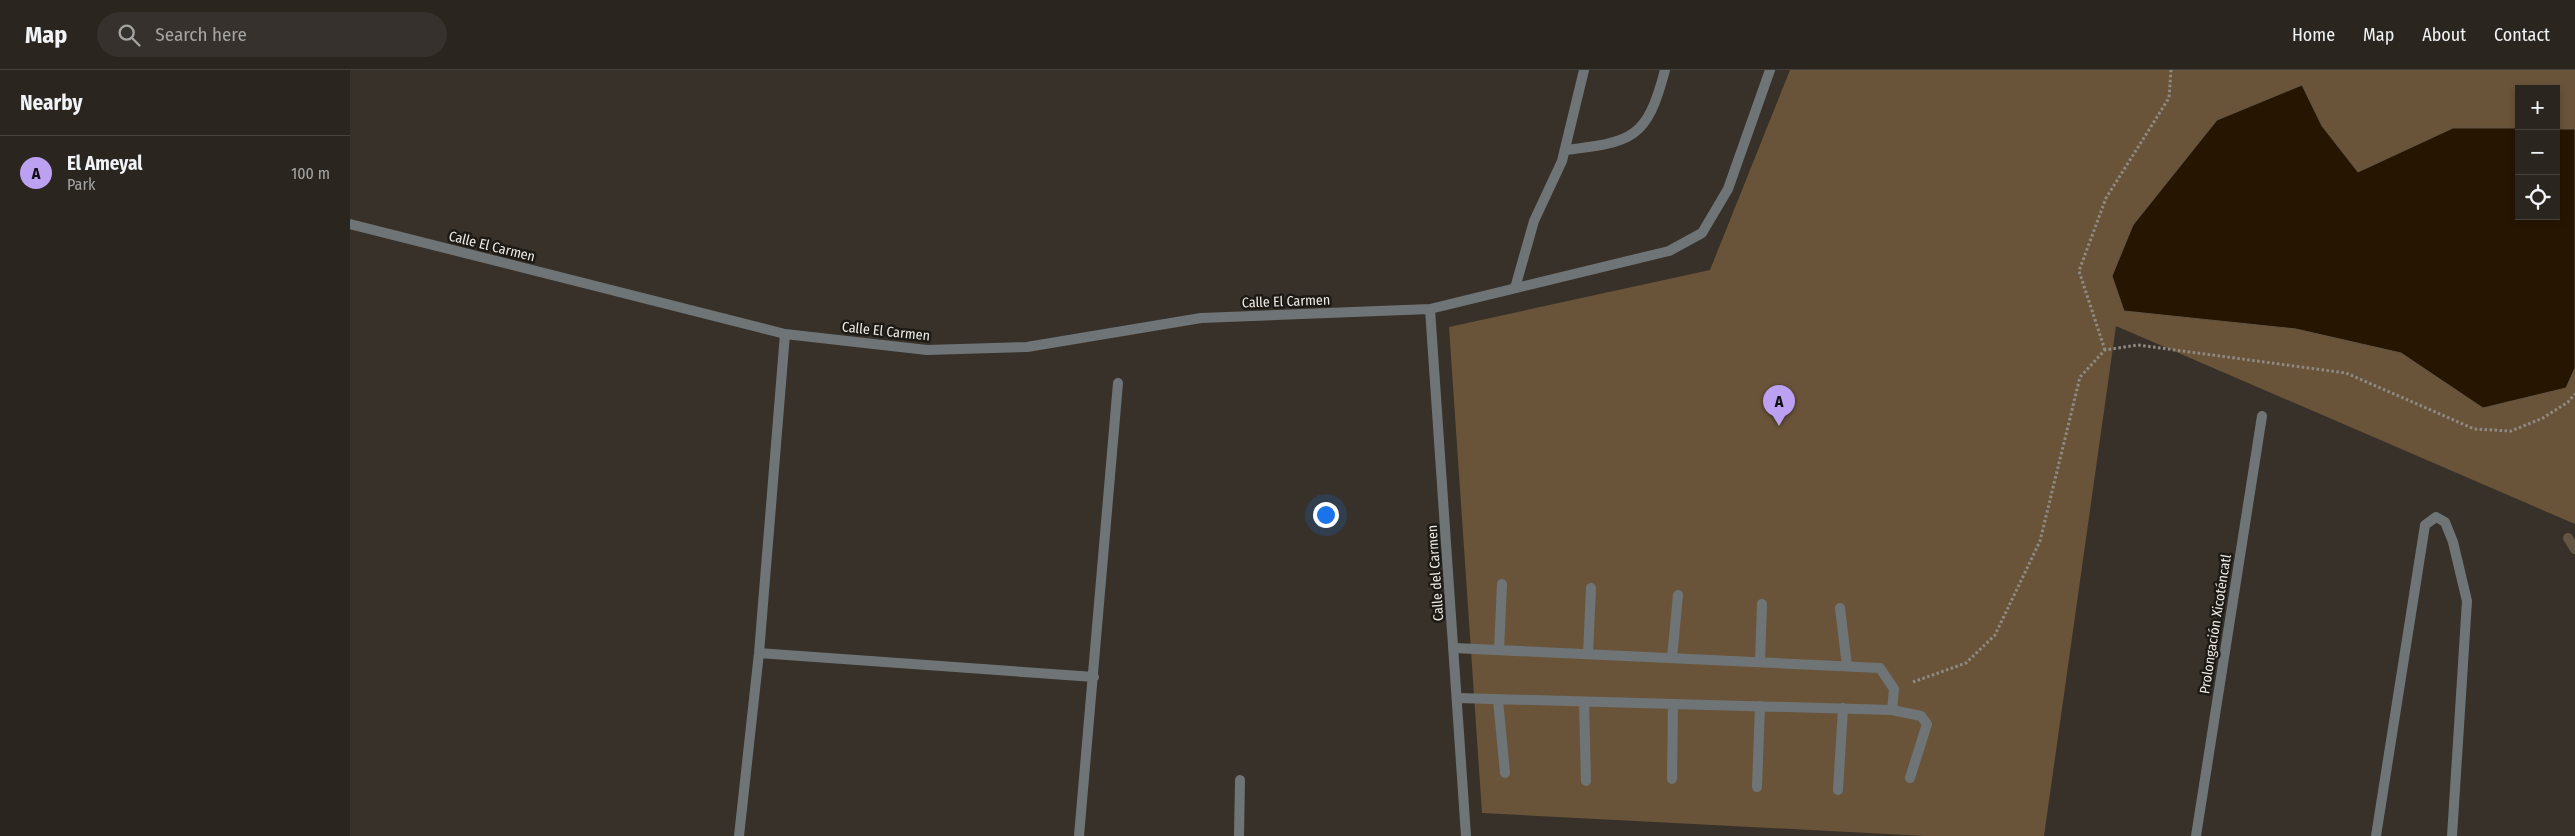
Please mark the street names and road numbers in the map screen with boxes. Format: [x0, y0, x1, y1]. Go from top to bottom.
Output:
street label: Calle El Carmen [447, 228, 537, 265]
street label: Calle El Carmen [1242, 291, 1331, 312]
street label: Calle El Carmen [841, 318, 931, 345]
street label: Calle del Carmen [1424, 524, 1447, 622]
street label: Prolongación Xicoténcatl [2196, 553, 2235, 695]

